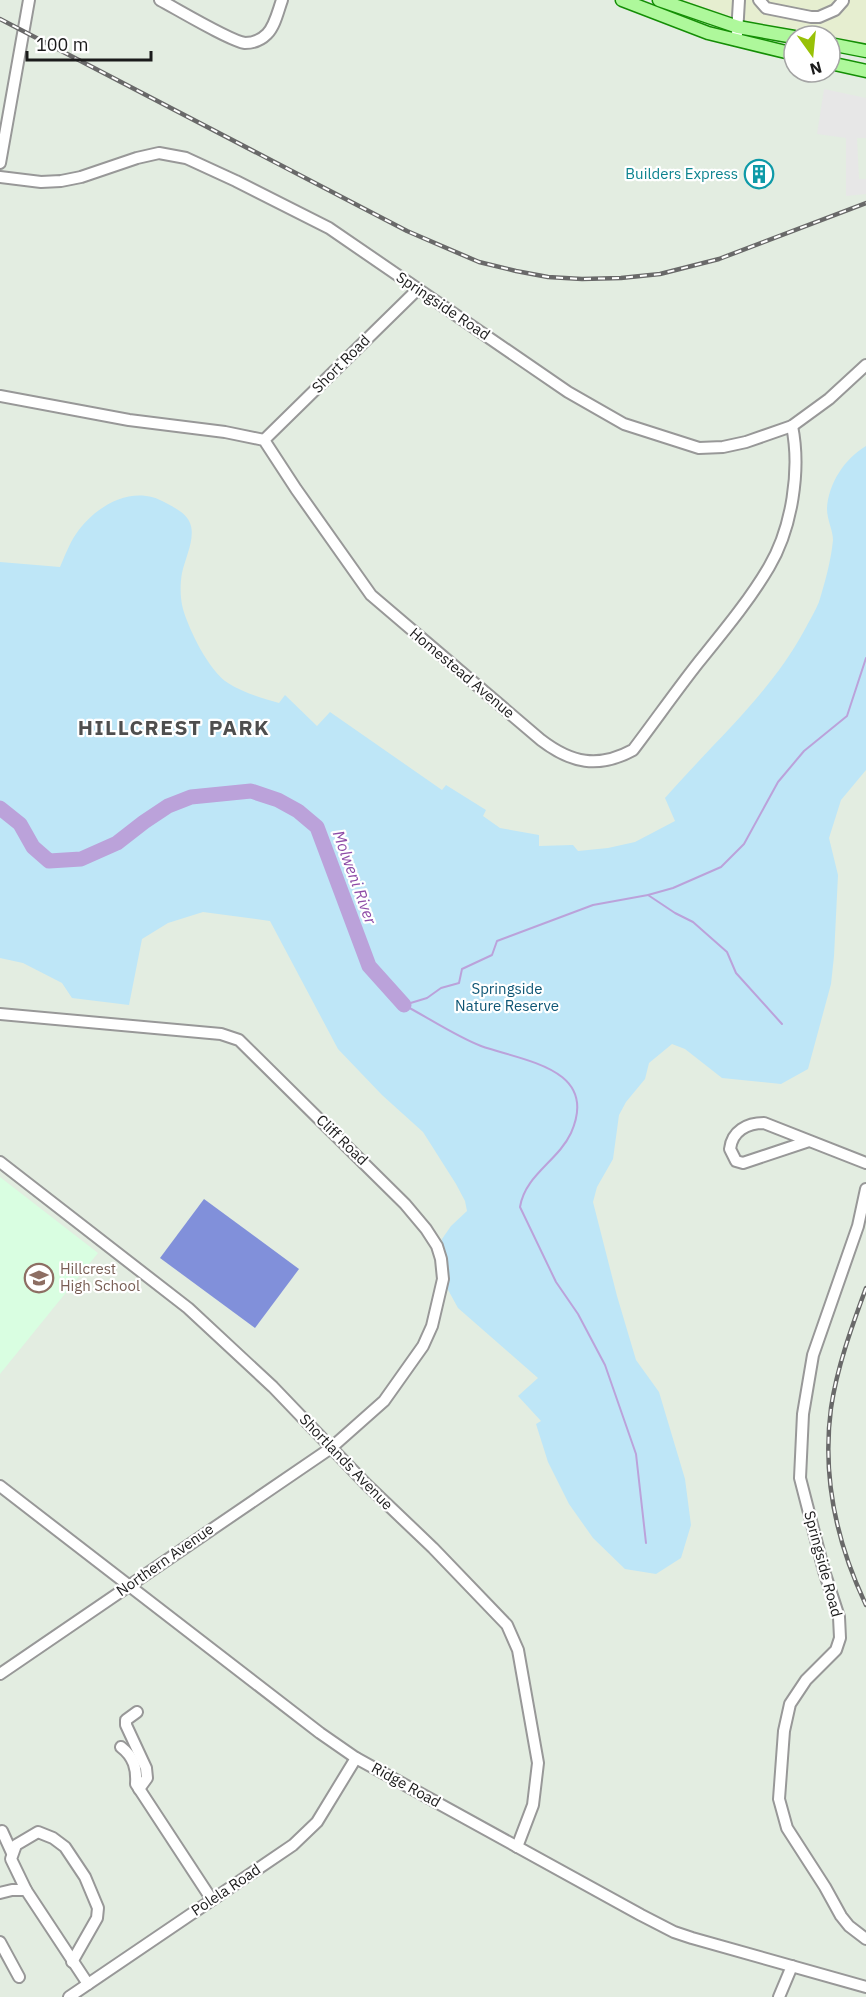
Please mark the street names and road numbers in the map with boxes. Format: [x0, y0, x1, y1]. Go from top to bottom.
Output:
street label: Springside Road [393, 267, 494, 344]
street label: Short Road [308, 331, 374, 397]
street label: Homestead Avenue [406, 623, 519, 722]
street label: Cliff Road [312, 1110, 372, 1169]
street label: Shortlands Avenue [296, 1409, 397, 1514]
street label: Springside Road [800, 1509, 847, 1619]
street label: Northern Avenue [112, 1519, 217, 1600]
street label: Ridge Road [368, 1758, 444, 1811]
street label: Polela Road [187, 1859, 264, 1920]

